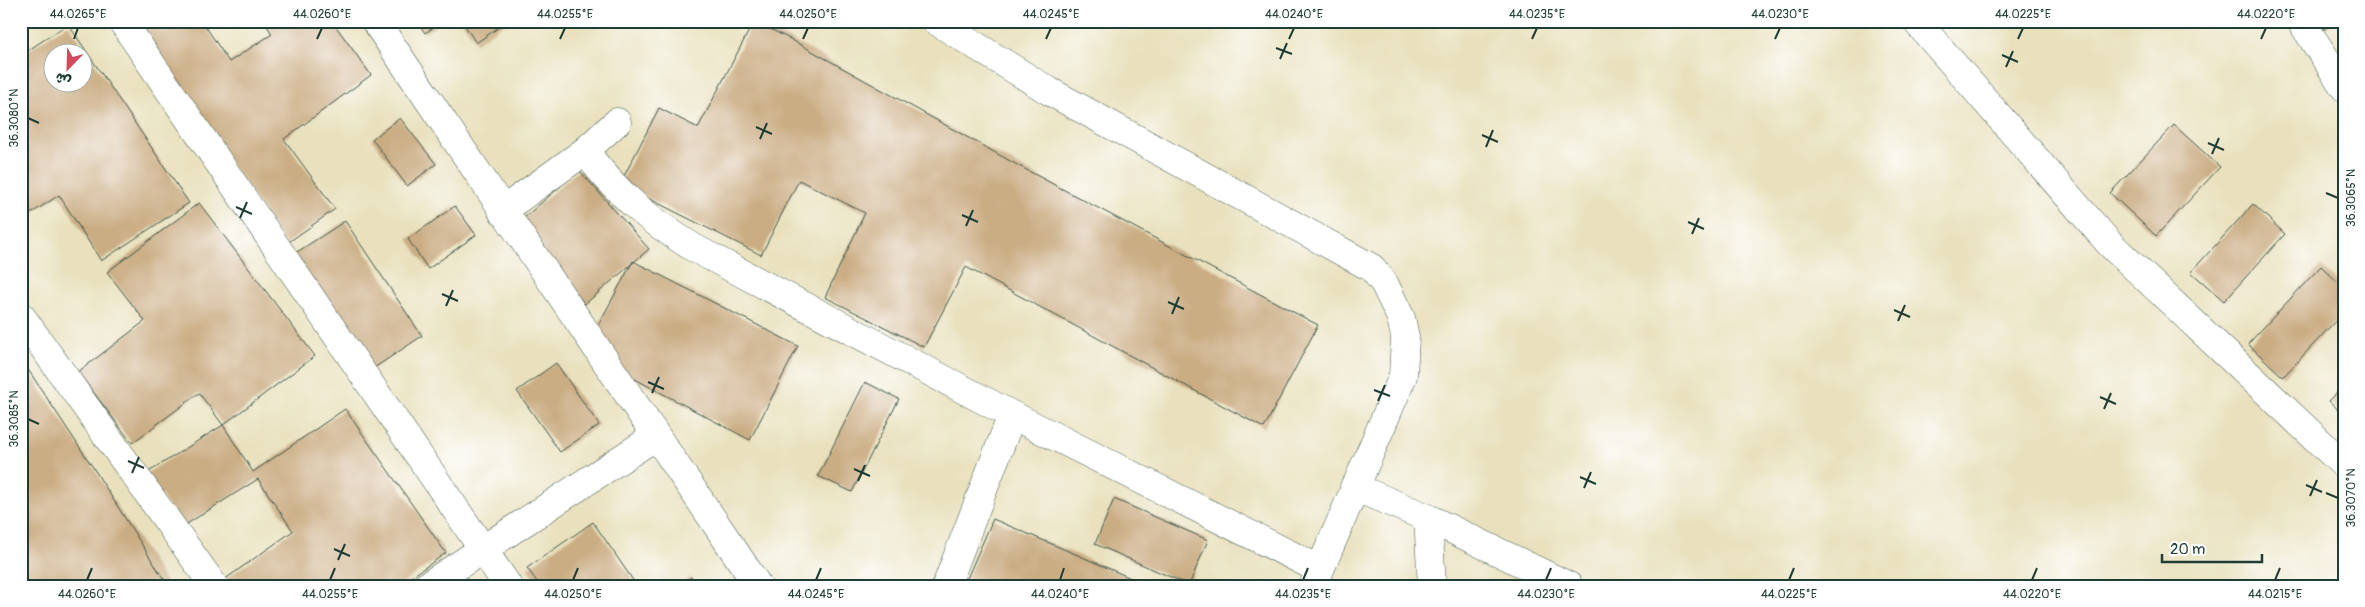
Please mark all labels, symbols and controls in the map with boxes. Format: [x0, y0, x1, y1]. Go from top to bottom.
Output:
text: 44.0265°E [50, 7, 106, 22]
text: 44.0260°E [293, 7, 351, 22]
text: 44.0255°E [537, 7, 593, 22]
text: 44.0250°E [779, 7, 837, 22]
text: 44.0245°E [1023, 7, 1079, 22]
text: 44.0240°E [1265, 7, 1323, 22]
text: 44.0235°E [1509, 7, 1565, 22]
text: 44.0230°E [1751, 7, 1809, 22]
text: 44.0225°E [1995, 7, 2051, 22]
text: 44.0220°E [2237, 7, 2295, 22]
north arrow [42, 42, 92, 92]
text: ش [53, 69, 74, 90]
text: 36.3080°N [7, 89, 22, 147]
text: 36.3065°N [2344, 169, 2359, 227]
text: 36.3085°N [7, 390, 22, 448]
text: 36.3070°N [2344, 468, 2359, 528]
scale bar [2162, 532, 2262, 564]
text: 20 m [2170, 540, 2205, 559]
text: 44.0260°E [58, 587, 116, 602]
text: 44.0255°E [302, 587, 358, 602]
text: 44.0250°E [544, 587, 602, 602]
text: 44.0245°E [788, 587, 844, 602]
text: 44.0240°E [1031, 587, 1089, 602]
text: 44.0235°E [1275, 587, 1331, 602]
text: 44.0230°E [1517, 587, 1575, 602]
text: 44.0225°E [1761, 587, 1817, 602]
text: 44.0220°E [2003, 587, 2061, 602]
text: 44.0215°E [2248, 587, 2302, 602]

